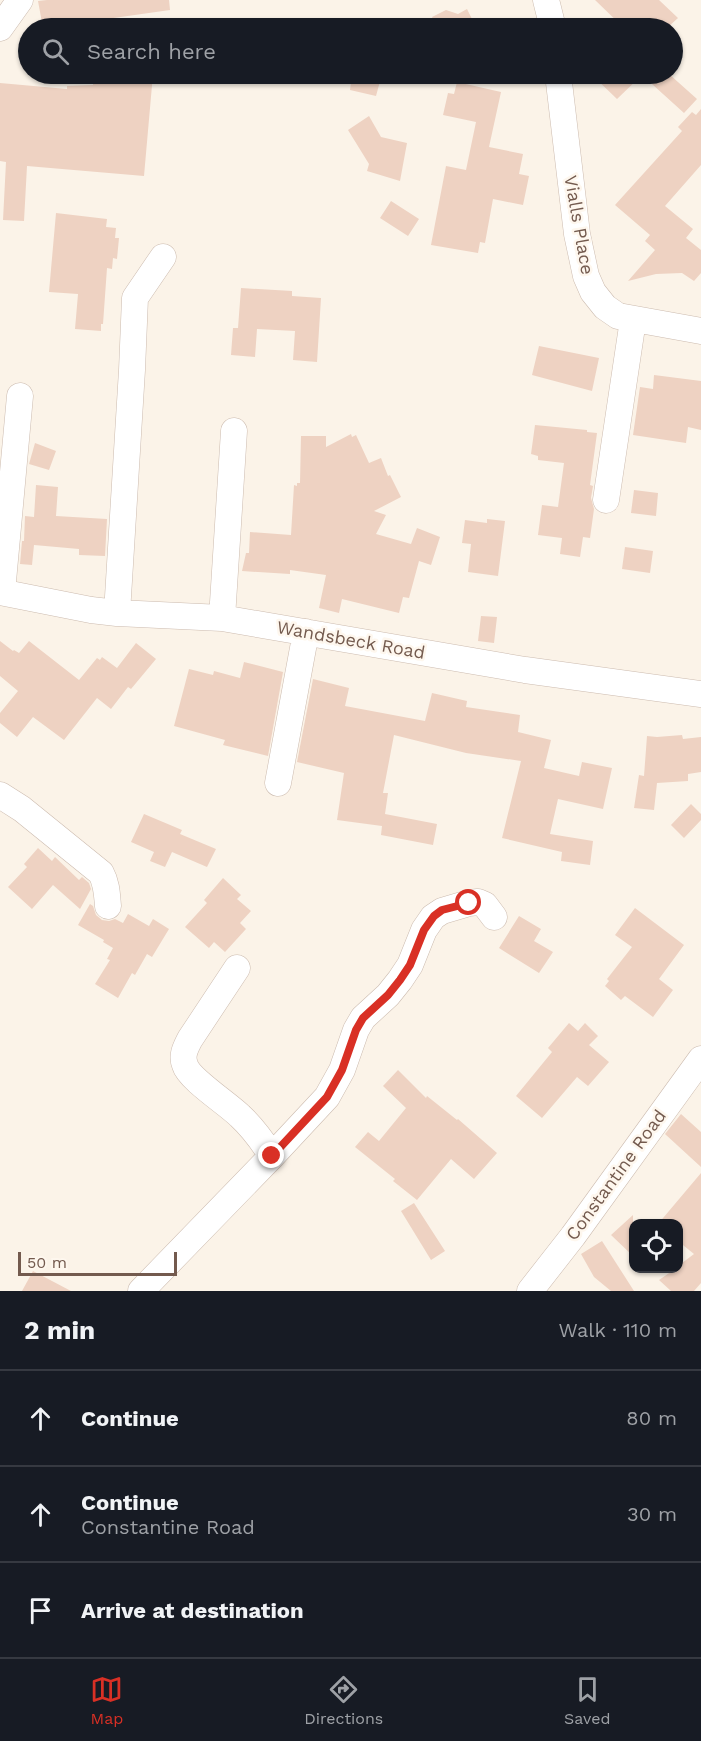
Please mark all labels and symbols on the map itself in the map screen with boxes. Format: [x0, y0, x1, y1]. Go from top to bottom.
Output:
street label: Vialls Place [560, 174, 599, 276]
street label: Wandsbeck Road [275, 616, 427, 663]
route start [455, 889, 481, 915]
street label: Constantine Road [561, 1105, 670, 1244]
route end [258, 1142, 284, 1168]
scale bar [18, 1249, 177, 1276]

